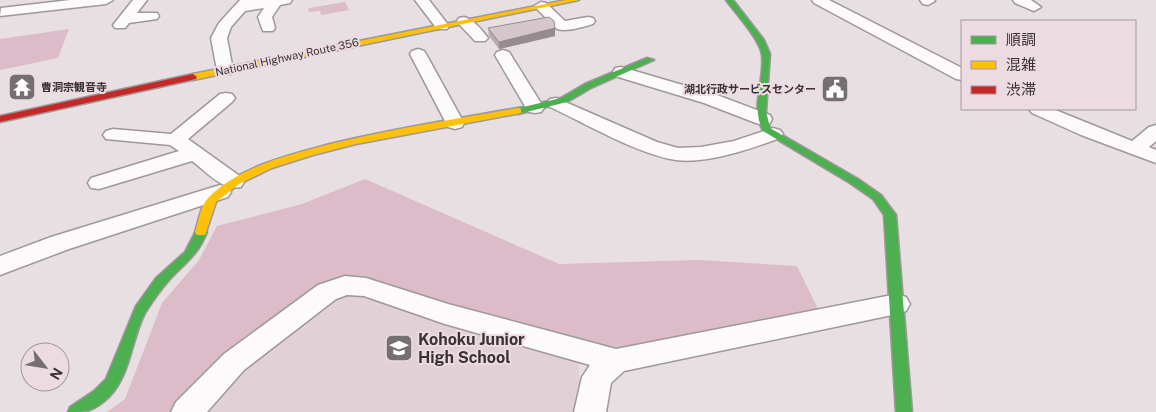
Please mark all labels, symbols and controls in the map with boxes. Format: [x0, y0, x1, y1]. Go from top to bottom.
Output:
legend [961, 20, 1136, 110]
text: 順調 [1006, 31, 1036, 48]
street label: National Highway Route 356 [214, 36, 360, 78]
text: 混雑 [1006, 56, 1036, 73]
temple icon: 曹洞宗観音寺 [7, 72, 37, 102]
public building icon: 湖北行政サービスセンター [820, 74, 850, 104]
place label: 曹洞宗観音寺 [41, 81, 107, 93]
text: 渋滞 [1006, 81, 1036, 98]
place label: 湖北行政サービスセンター [684, 83, 816, 95]
place label: Kohoku Junior High School [418, 330, 525, 367]
school or university icon: Kohoku Junior High School [384, 333, 414, 363]
north arrow [20, 342, 70, 392]
text: N [46, 365, 66, 383]

